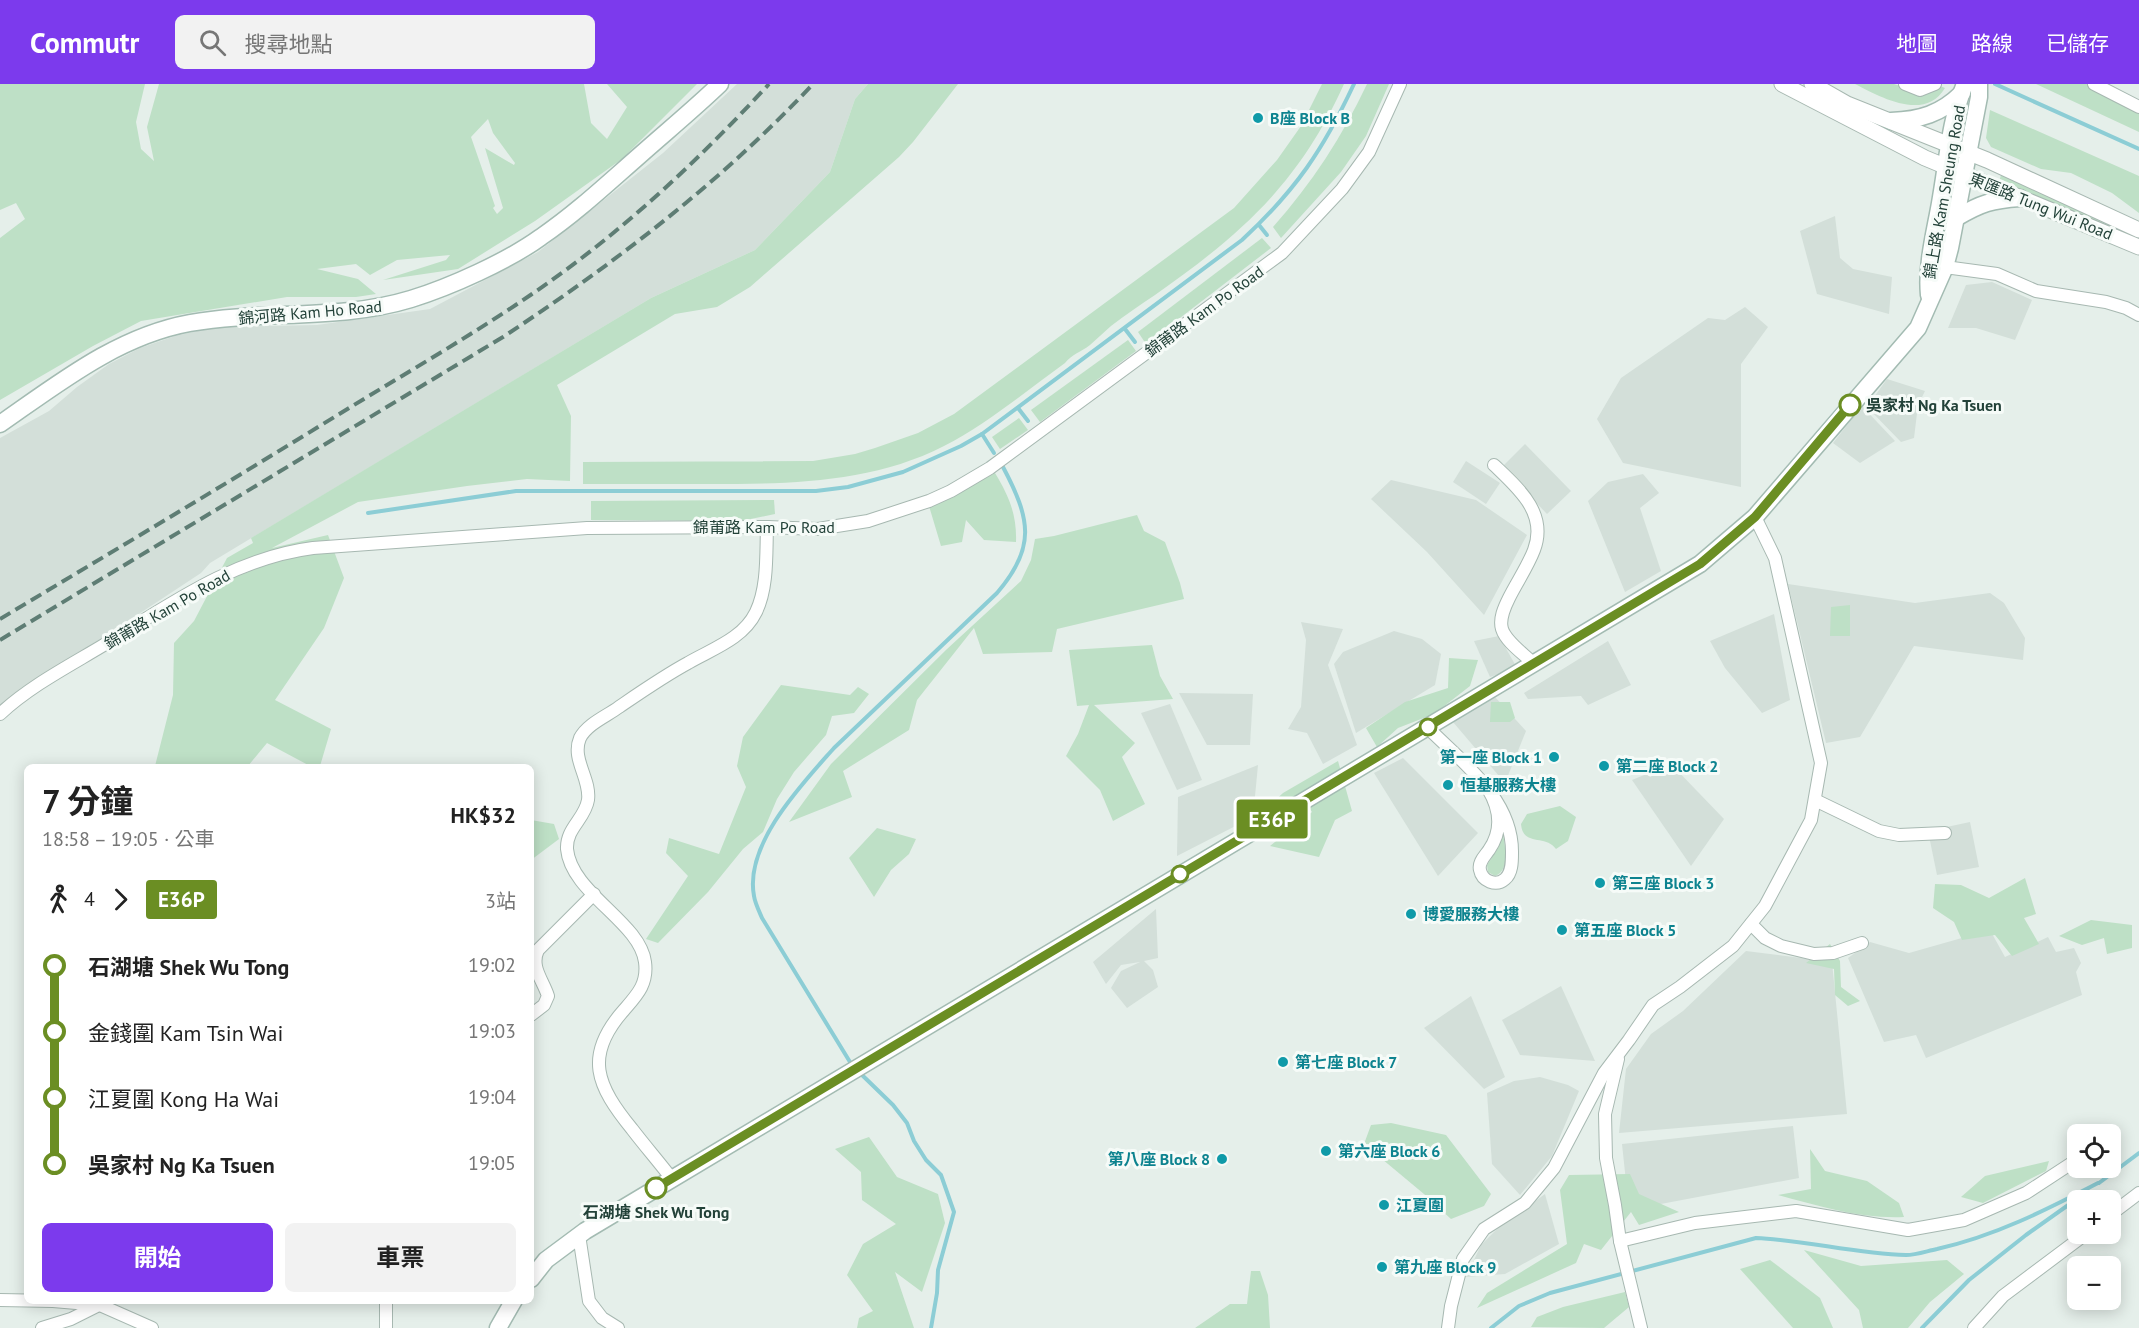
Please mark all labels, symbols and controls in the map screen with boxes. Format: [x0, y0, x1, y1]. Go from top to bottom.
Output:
search box [175, 15, 595, 69]
text: Commutr [30, 24, 139, 61]
icon: search [196, 26, 229, 59]
text: 搜尋地點 [244, 30, 332, 58]
text: 地圖 [1896, 30, 1938, 57]
text: 路線 [1971, 30, 2013, 57]
text: 已儲存 [2046, 30, 2109, 57]
street label: 錦上路 Kam Sheung Road [1919, 103, 1969, 281]
place label: B座 Block B [1270, 108, 1350, 128]
marker: B座 Block B [1251, 111, 1265, 125]
street label: 東匯路 Tung Wui Road [1966, 168, 2116, 244]
street label: 錦莆路 Kam Po Road [1141, 261, 1267, 361]
street label: 錦河路 Kam Ho Road [237, 296, 383, 328]
marker: 吳家村 Ng Ka Tsuen [1839, 394, 1861, 416]
place label: 吳家村 Ng Ka Tsuen [1866, 395, 2002, 415]
street label: 錦莆路 Kam Po Road [693, 517, 835, 537]
street label: 錦莆路 Kam Po Road [101, 565, 233, 653]
unlabelled marker [1419, 718, 1437, 736]
place label: 第一座 Block 1 [1440, 747, 1542, 767]
marker: 第一座 Block 1 [1547, 750, 1561, 764]
place label: 第二座 Block 2 [1616, 756, 1718, 776]
marker: 第二座 Block 2 [1597, 759, 1611, 773]
place label: 恒基服務大樓 [1460, 775, 1556, 795]
marker: 恒基服務大樓 [1441, 778, 1455, 792]
text: 7 分鐘 [42, 779, 133, 822]
line badge: E36P [1230, 800, 1314, 838]
text: HK$32 [451, 801, 516, 829]
text: E36P [1249, 806, 1295, 833]
text: 18:58 – 19:05 · 公車 [42, 826, 215, 852]
unlabelled marker [1171, 865, 1189, 883]
place label: 第三座 Block 3 [1612, 873, 1714, 893]
marker: 第三座 Block 3 [1593, 876, 1607, 890]
icon: walk [42, 883, 75, 916]
icon: forward [104, 883, 137, 916]
text: 4 [84, 886, 95, 912]
text: E36P [158, 886, 205, 913]
text: 3站 [485, 888, 516, 914]
place label: 博愛服務大樓 [1423, 904, 1519, 924]
marker: 博愛服務大樓 [1404, 907, 1418, 921]
place label: 第五座 Block 5 [1574, 920, 1676, 940]
marker: 第五座 Block 5 [1555, 923, 1569, 937]
text: 19:02 [468, 952, 516, 978]
text: 石湖塘 Shek Wu Tong [88, 953, 289, 981]
text: 19:03 [468, 1018, 516, 1044]
text: 金錢圍 Kam Tsin Wai [88, 1019, 283, 1047]
place label: 第七座 Block 7 [1295, 1052, 1397, 1072]
marker: 第七座 Block 7 [1276, 1055, 1290, 1069]
text: 19:04 [468, 1084, 516, 1110]
text: 江夏圍 Kong Ha Wai [88, 1085, 279, 1113]
map controls [2067, 1124, 2121, 1310]
button: locate [2067, 1124, 2121, 1178]
place label: 第六座 Block 6 [1338, 1141, 1440, 1161]
marker: 第六座 Block 6 [1319, 1144, 1333, 1158]
place label: 第八座 Block 8 [1108, 1149, 1210, 1169]
text: 19:05 [468, 1150, 516, 1176]
text: 吳家村 Ng Ka Tsuen [88, 1151, 275, 1179]
marker: 第八座 Block 8 [1215, 1152, 1229, 1166]
marker: 石湖塘 Shek Wu Tong [645, 1177, 667, 1199]
button: + [2067, 1190, 2121, 1244]
place label: 江夏圍 [1396, 1195, 1444, 1215]
marker: 江夏圍 [1377, 1198, 1391, 1212]
place label: 石湖塘 Shek Wu Tong [583, 1202, 729, 1222]
button: 開始 [42, 1223, 273, 1292]
button: 車票 [285, 1223, 516, 1292]
button: − [2067, 1256, 2121, 1310]
place label: 第九座 Block 9 [1394, 1257, 1496, 1277]
marker: 第九座 Block 9 [1375, 1260, 1389, 1274]

